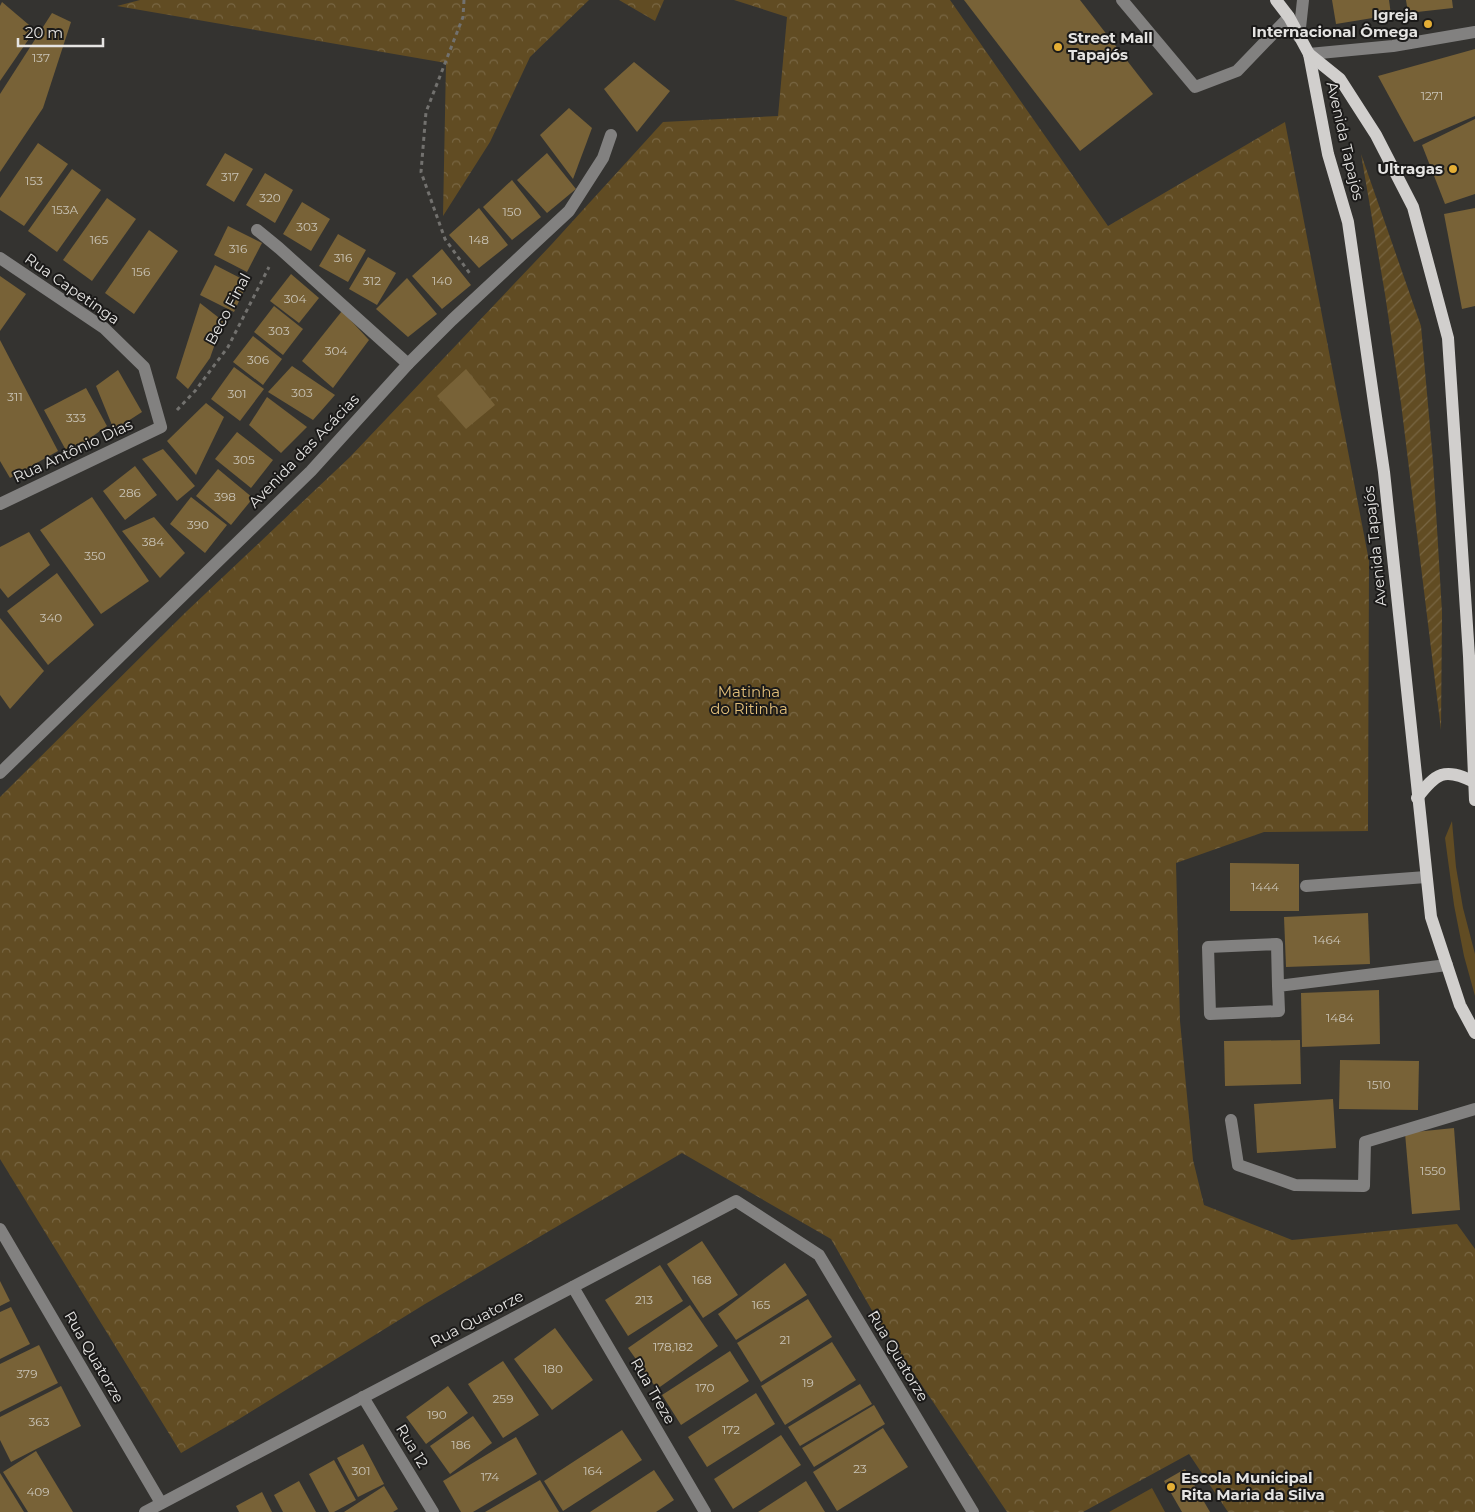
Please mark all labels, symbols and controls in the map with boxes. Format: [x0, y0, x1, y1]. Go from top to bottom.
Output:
place label: Igreja Internacional Ômega [1252, 5, 1418, 41]
scale bar [18, 15, 102, 47]
marker: Igreja Internacional Ômega [1422, 18, 1434, 30]
text: 20 m [25, 23, 63, 42]
place label: Street Mall Tapajós [1068, 28, 1153, 64]
marker: Street Mall Tapajós [1052, 41, 1064, 53]
house number: 137 [32, 50, 50, 65]
street label: Avenida Tapajós [1323, 80, 1368, 202]
house number: 1271 [1421, 88, 1443, 103]
place label: Ultragas [1377, 159, 1443, 178]
marker: Ultragas [1447, 163, 1459, 175]
house number: 317 [221, 169, 239, 184]
house number: 153 [25, 173, 43, 188]
house number: 320 [259, 190, 281, 205]
house number: 153A [52, 202, 79, 217]
house number: 150 [502, 204, 522, 219]
house number: 303 [296, 219, 318, 234]
house number: 165 [90, 232, 108, 247]
house number: 148 [469, 232, 489, 247]
house number: 316 [229, 241, 247, 256]
street label: Rua Capetinga [21, 249, 123, 328]
house number: 316 [334, 250, 352, 265]
house number: 156 [132, 264, 150, 279]
street label: Beco Final [201, 270, 254, 348]
house number: 312 [363, 273, 381, 288]
house number: 140 [432, 273, 452, 288]
house number: 304 [284, 291, 306, 306]
house number: 303 [268, 323, 290, 338]
house number: 304 [325, 343, 347, 358]
house number: 306 [247, 352, 269, 367]
house number: 303 [291, 385, 313, 400]
house number: 301 [227, 386, 247, 401]
house number: 311 [7, 389, 23, 404]
street label: Avenida das Acácias [244, 390, 363, 512]
house number: 333 [66, 410, 86, 425]
street label: Rua Antônio Dias [10, 414, 136, 487]
house number: 305 [233, 452, 255, 467]
house number: 286 [119, 485, 141, 500]
street label: Avenida Tapajós [1359, 485, 1390, 607]
house number: 398 [214, 489, 236, 504]
house number: 390 [187, 517, 209, 532]
house number: 384 [142, 534, 164, 549]
house number: 350 [84, 548, 106, 563]
house number: 340 [40, 610, 62, 625]
park label: Matinha do Ritinha [710, 682, 788, 718]
house number: 1444 [1251, 879, 1279, 894]
house number: 1464 [1313, 932, 1341, 947]
house number: 1484 [1326, 1010, 1354, 1025]
house number: 1510 [1367, 1077, 1391, 1092]
house number: 1550 [1420, 1163, 1446, 1178]
house number: 168 [692, 1272, 712, 1287]
street label: Rua Quatorze [427, 1286, 527, 1351]
house number: 213 [635, 1292, 653, 1307]
house number: 165 [752, 1297, 770, 1312]
street label: Rua Quatorze [60, 1307, 128, 1406]
street label: Rua Quatorze [864, 1307, 933, 1405]
house number: 21 [779, 1332, 791, 1347]
house number: 178,182 [653, 1339, 693, 1354]
street label: Rua Treze [627, 1354, 680, 1427]
house number: 180 [543, 1361, 563, 1376]
house number: 379 [17, 1366, 38, 1381]
house number: 19 [802, 1375, 814, 1390]
house number: 170 [695, 1380, 715, 1395]
house number: 259 [493, 1391, 513, 1406]
house number: 190 [427, 1407, 447, 1422]
house number: 363 [29, 1414, 50, 1429]
street label: Rua 12 [392, 1420, 433, 1471]
house number: 172 [722, 1422, 740, 1437]
house number: 186 [451, 1437, 471, 1452]
house number: 23 [853, 1461, 867, 1476]
house number: 301 [351, 1463, 371, 1478]
house number: 164 [583, 1463, 603, 1478]
place label: Escola Municipal Rita Maria da Silva [1181, 1468, 1325, 1504]
house number: 174 [481, 1469, 499, 1484]
marker: Escola Municipal Rita Maria da Silva [1165, 1481, 1177, 1493]
house number: 409 [26, 1484, 50, 1499]

